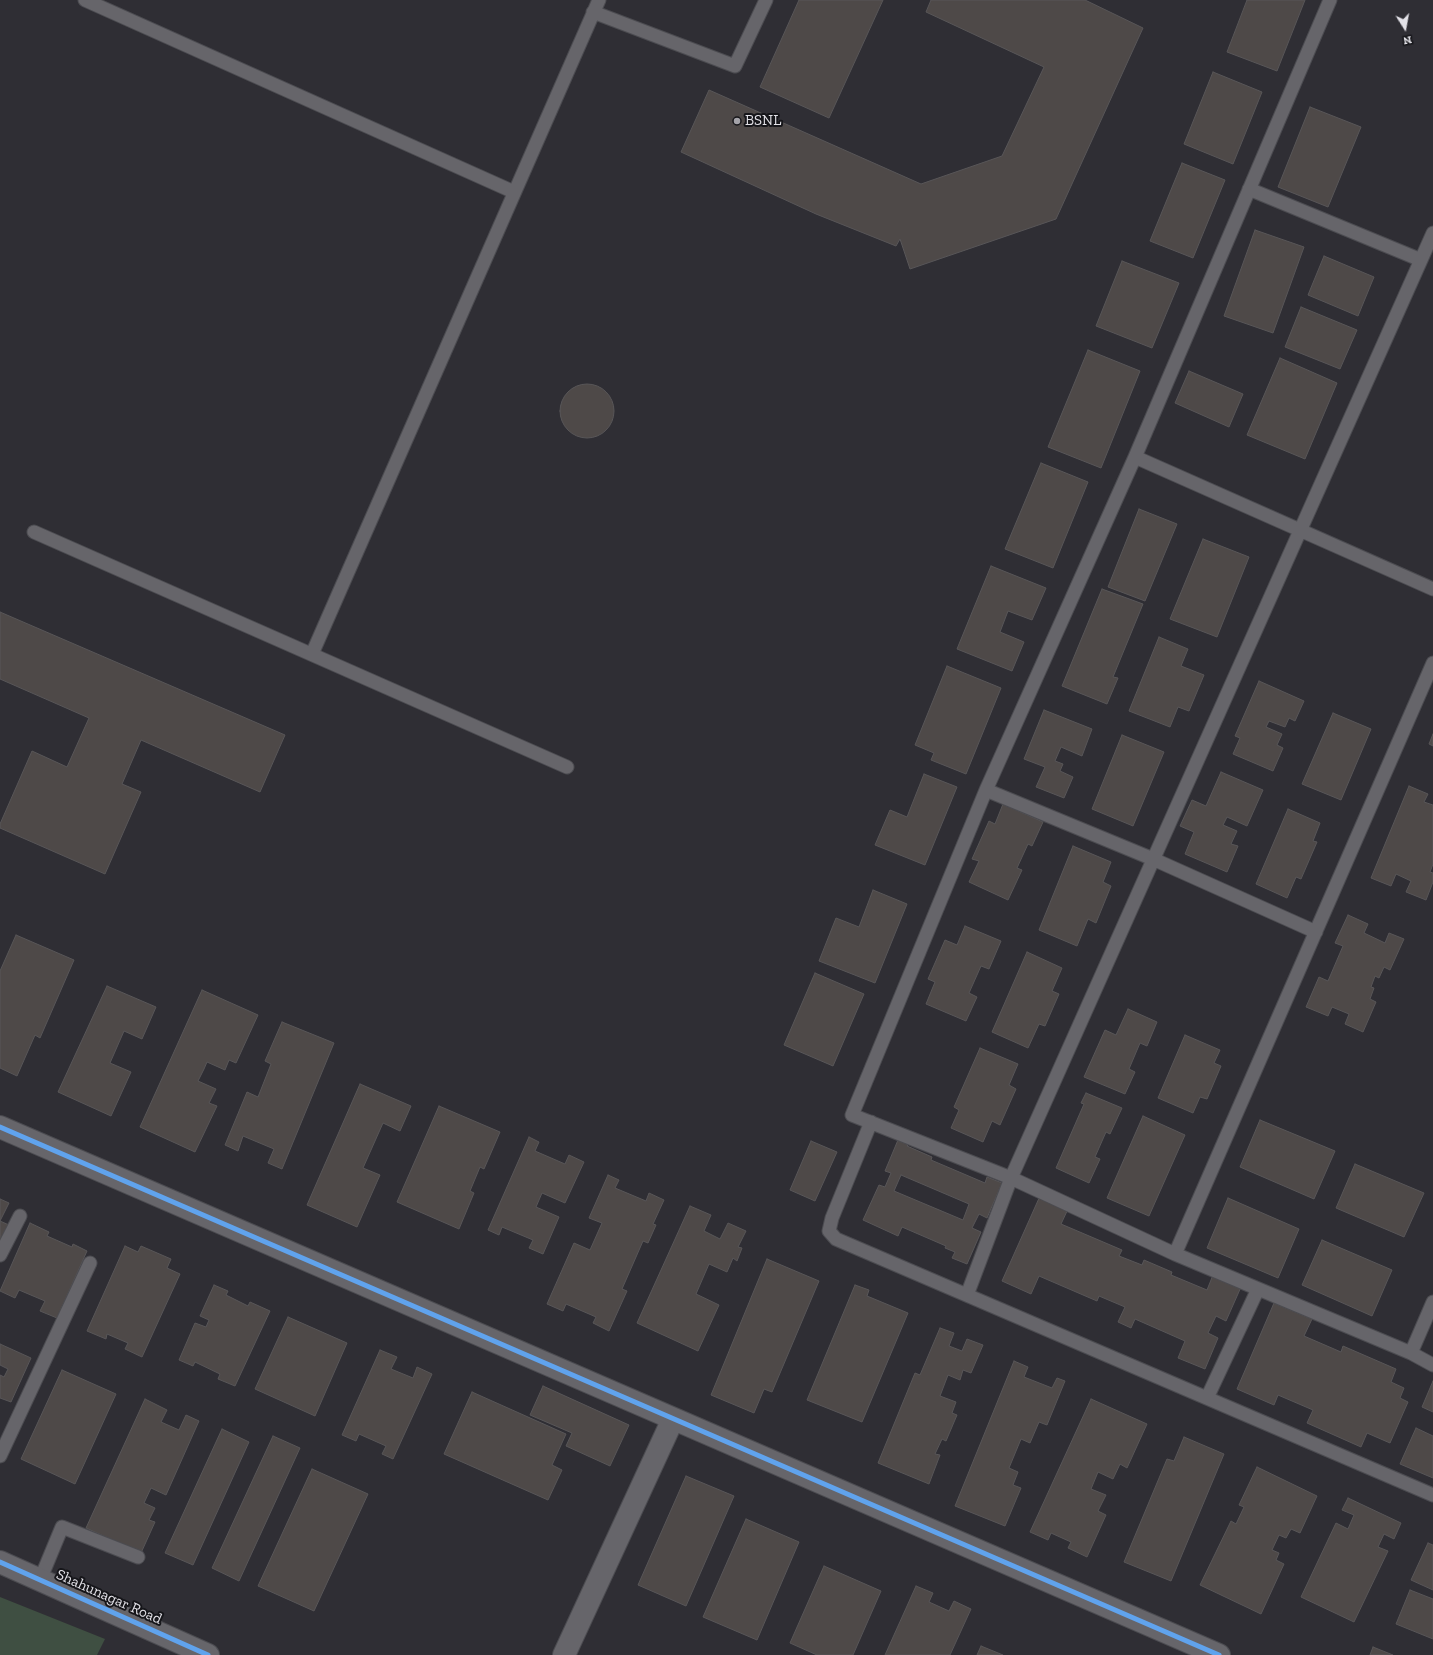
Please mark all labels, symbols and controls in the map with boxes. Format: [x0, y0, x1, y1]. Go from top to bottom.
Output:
north arrow [1385, 8, 1425, 48]
text: N [1402, 33, 1413, 47]
place label: BSNL [745, 112, 781, 130]
marker: BSNL [732, 116, 742, 126]
street label: Shahunagar Road [53, 1566, 165, 1628]

